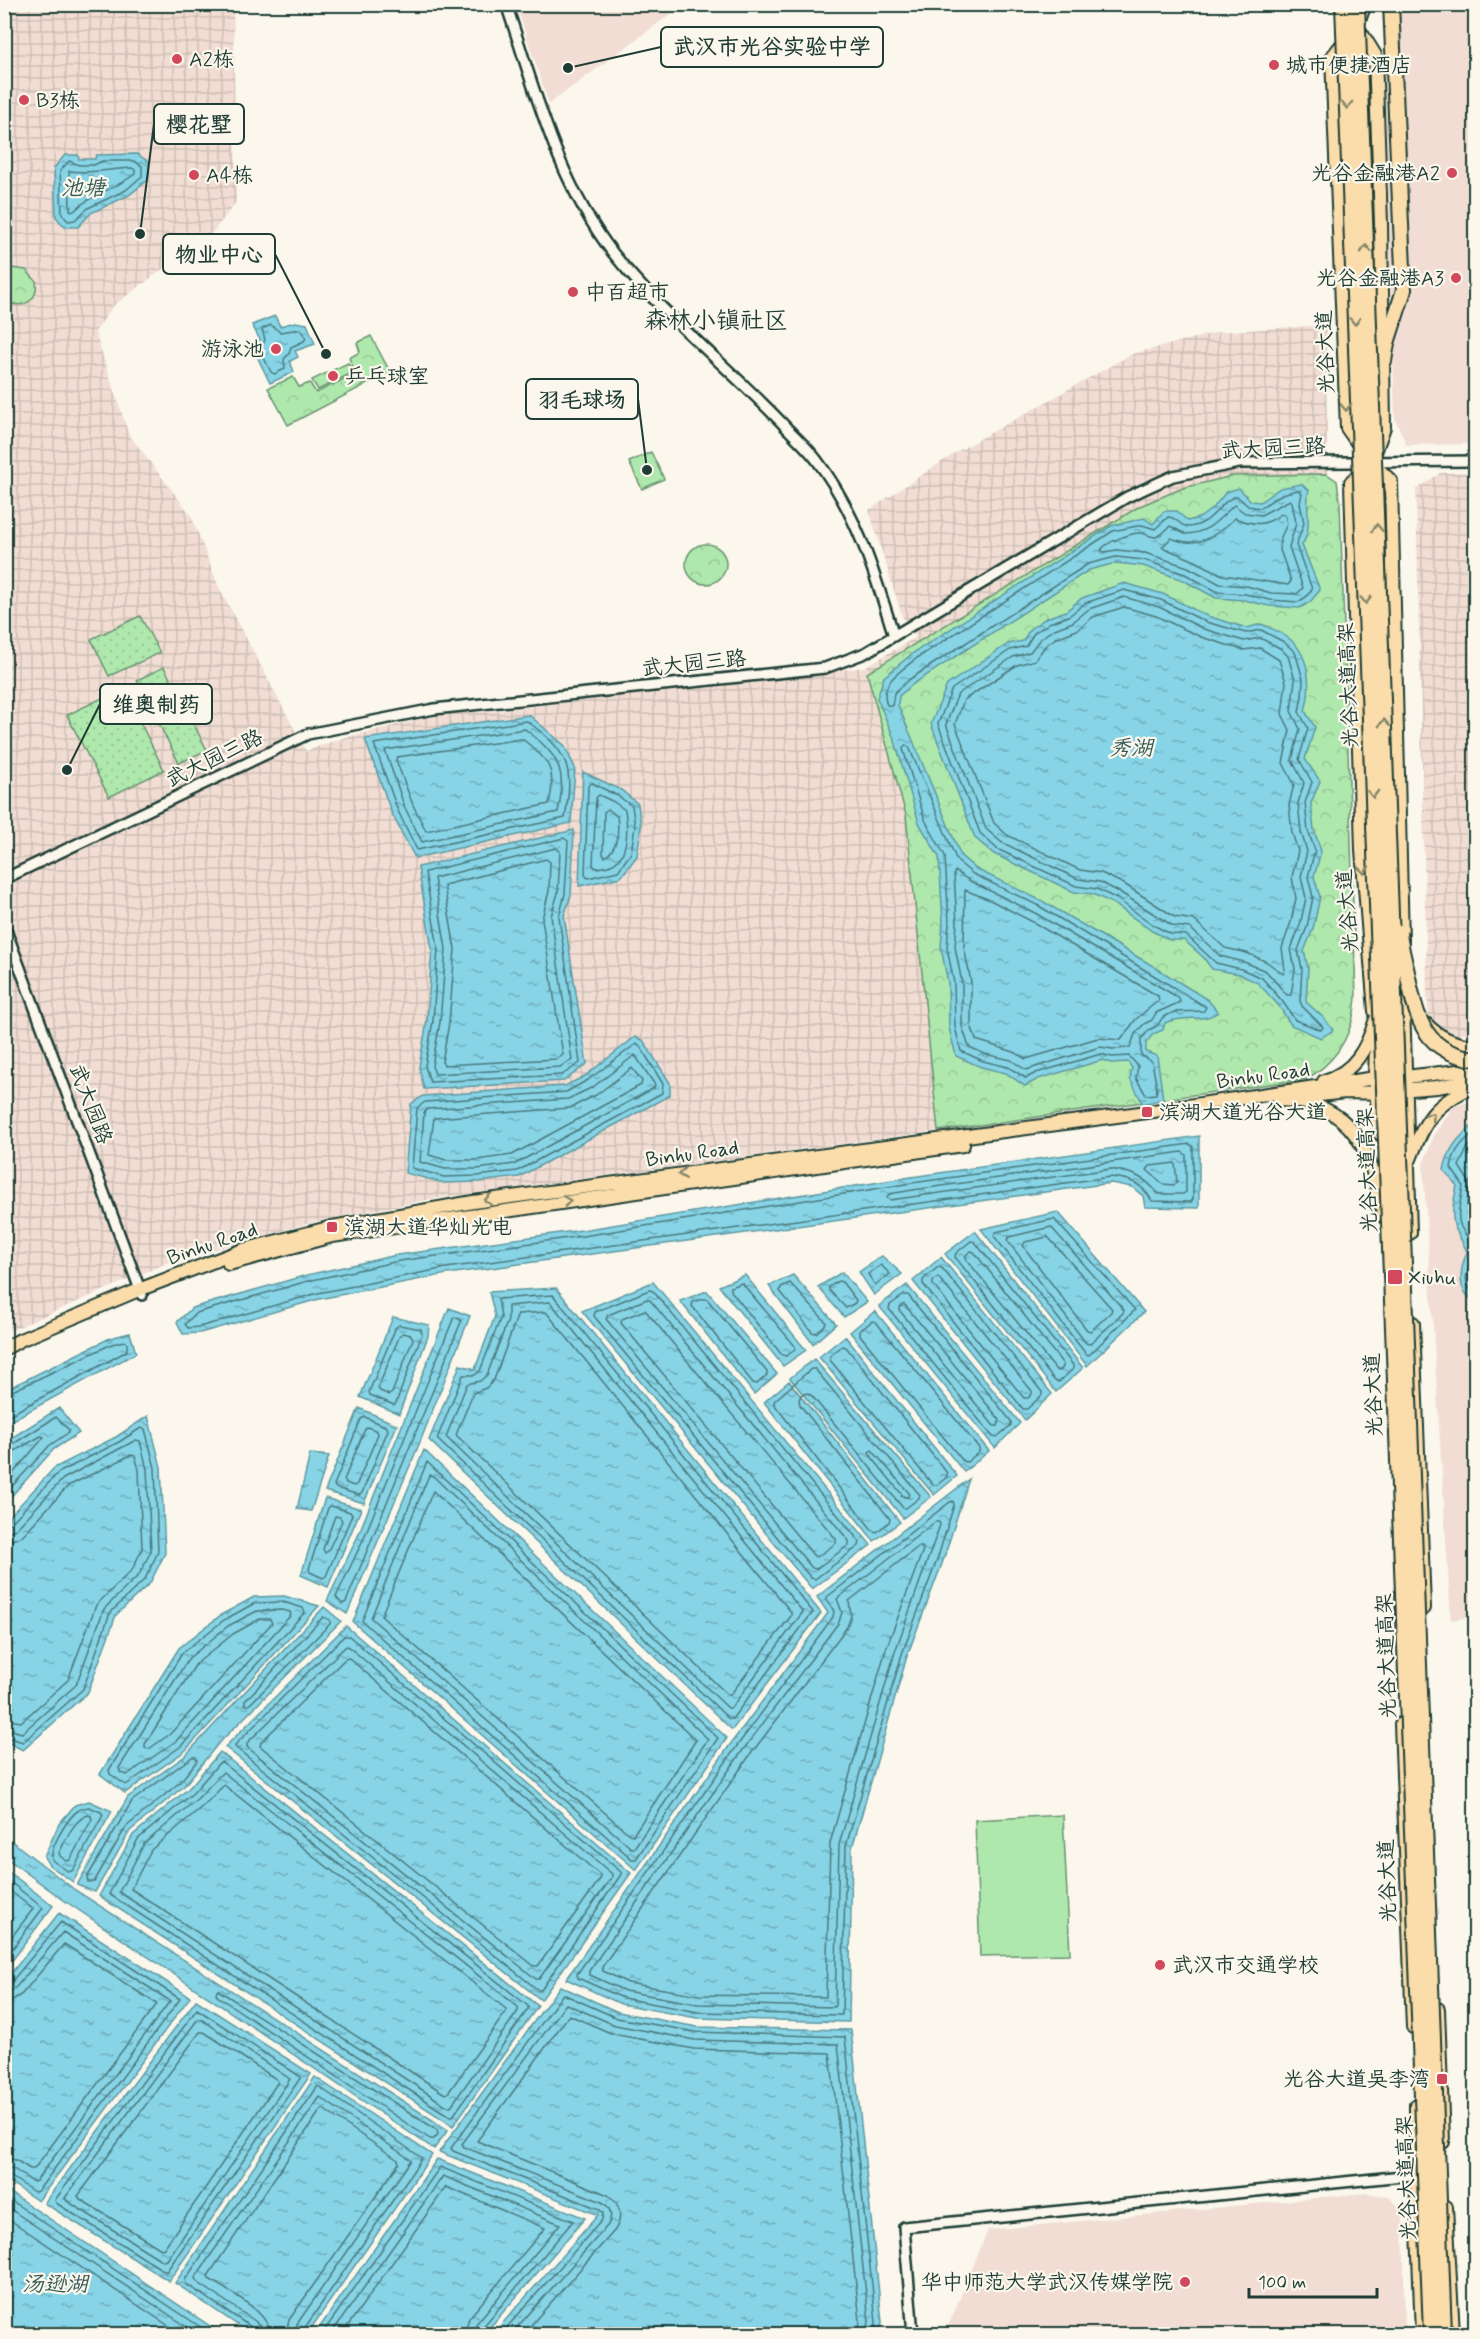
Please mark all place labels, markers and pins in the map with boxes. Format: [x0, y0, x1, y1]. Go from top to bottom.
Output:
callout: 武汉市光谷实验中学 [661, 27, 883, 67]
place label: A2栋 [189, 46, 234, 74]
marker: A2栋 [170, 52, 184, 66]
place label: 城市便捷酒店 [1286, 52, 1412, 80]
marker: 城市便捷酒店 [1267, 58, 1281, 72]
place label: B3栋 [36, 87, 80, 115]
marker: B3栋 [17, 93, 31, 107]
callout: 樱花墅 [154, 104, 244, 144]
place label: 光谷金融港A2 [1311, 160, 1440, 188]
place label: A4栋 [206, 162, 253, 190]
marker: 光谷金融港A2 [1445, 166, 1459, 180]
marker: A4栋 [187, 168, 201, 182]
callout: 物业中心 [163, 234, 275, 274]
place label: 光谷金融港A3 [1316, 265, 1444, 293]
marker: 光谷金融港A3 [1449, 271, 1463, 285]
place label: 中百超市 [585, 279, 669, 307]
marker: 中百超市 [566, 285, 580, 299]
place label: 游泳池 [201, 336, 264, 364]
marker: 游泳池 [269, 342, 283, 356]
place label: 乒乓球室 [345, 363, 429, 391]
marker: 乒乓球室 [326, 369, 340, 383]
callout: 羽毛球场 [526, 379, 638, 419]
callout: 维奥制药 [100, 684, 212, 724]
place label: 滨湖大道光谷大道 [1159, 1099, 1327, 1127]
marker: 滨湖大道光谷大道 [1140, 1105, 1154, 1119]
place label: 滨湖大道华灿光电 [344, 1214, 512, 1242]
marker: 滨湖大道华灿光电 [325, 1220, 339, 1234]
place label: Xiuhu [1408, 1264, 1456, 1292]
marker: Xiuhu [1386, 1268, 1404, 1286]
place label: 武汉市交通学校 [1172, 1952, 1319, 1980]
marker: 武汉市交通学校 [1153, 1958, 1167, 1972]
place label: 光谷大道吴李湾 [1283, 2066, 1430, 2094]
marker: 光谷大道吴李湾 [1435, 2072, 1449, 2086]
place label: 华中师范大学武汉传媒学院 [921, 2269, 1173, 2297]
marker: 华中师范大学武汉传媒学院 [1178, 2275, 1192, 2289]

